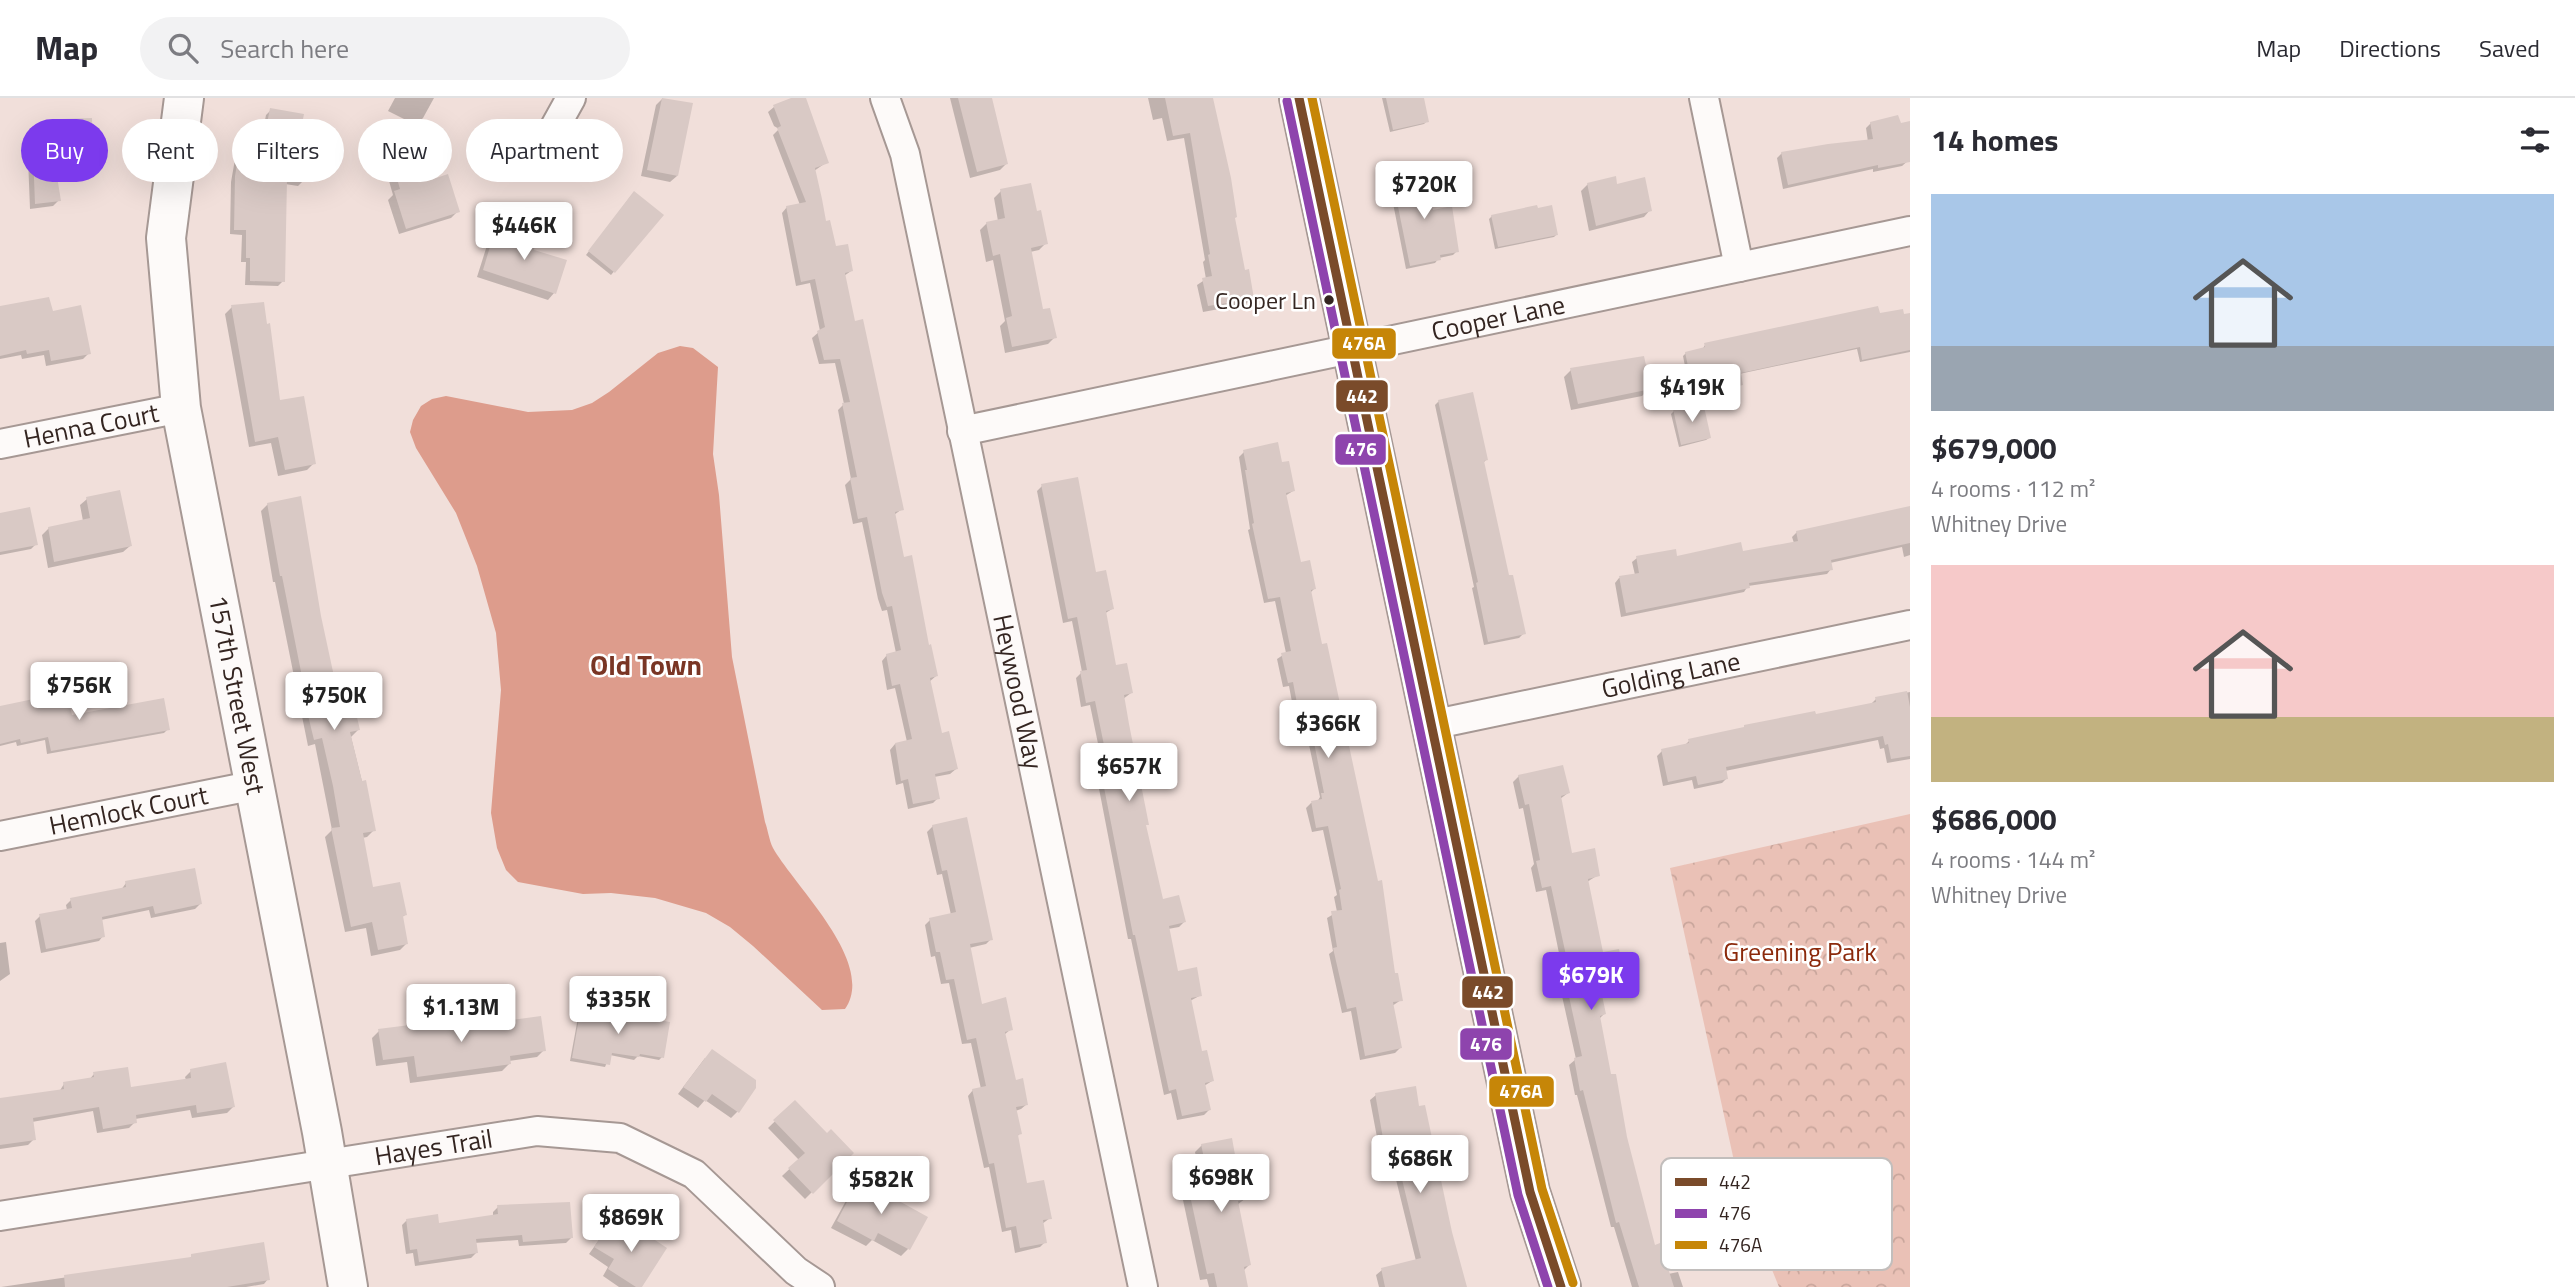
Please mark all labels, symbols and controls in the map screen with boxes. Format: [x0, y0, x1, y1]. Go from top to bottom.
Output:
search box [140, 17, 630, 80]
text: Map [35, 23, 98, 73]
icon: search [164, 29, 202, 67]
text: Search here [220, 29, 349, 68]
text: Map [2256, 30, 2301, 66]
text: Directions [2339, 30, 2441, 66]
text: Saved [2479, 30, 2540, 66]
text: 14 homes [1931, 117, 2058, 163]
chip: Buy [21, 119, 108, 182]
chip: Rent [122, 119, 218, 182]
chip: Filters [232, 119, 344, 182]
chip: New [358, 119, 452, 182]
chip: Apartment [466, 119, 623, 182]
icon: filters [2516, 121, 2554, 159]
pin: $720K [1375, 162, 1473, 221]
text: $720K [1391, 166, 1457, 201]
pin: $446K [475, 202, 573, 262]
text: $446K [491, 207, 557, 242]
icon: home [2180, 240, 2306, 366]
place label: Cooper Ln [1215, 282, 1316, 318]
street label: Cooper Lane [1428, 284, 1568, 350]
marker: Cooper Ln [1322, 293, 1336, 307]
line badge: 476A [1331, 327, 1397, 360]
text: 476A [1342, 328, 1386, 357]
pin: $419K [1643, 364, 1741, 424]
text: $419K [1659, 369, 1725, 404]
line badge: 442 [1335, 379, 1389, 413]
text: 442 [1346, 381, 1378, 410]
street label: Henna Court [20, 393, 162, 458]
text: $679,000 [1931, 425, 2057, 471]
line badge: 476 [1334, 433, 1387, 466]
text: 476 [1345, 434, 1377, 463]
text: 4 rooms · 112 m² [1931, 471, 2095, 506]
text: Whitney Drive [1931, 506, 2067, 541]
street label: 157th Street West [199, 592, 276, 798]
street label: Heywood Way [983, 611, 1054, 773]
icon: home [2180, 611, 2306, 737]
street label: Golding Lane [1598, 641, 1744, 708]
district label: Old Town [590, 643, 702, 686]
pin: $756K [30, 662, 128, 722]
text: $756K [46, 667, 112, 702]
pin: $750K [285, 672, 383, 732]
text: $750K [301, 677, 367, 712]
pin: $366K [1279, 700, 1377, 760]
text: $366K [1295, 705, 1361, 740]
pin: $657K [1080, 744, 1178, 803]
text: $657K [1096, 748, 1162, 783]
street label: Hemlock Court [46, 775, 211, 845]
text: $686,000 [1931, 796, 2057, 842]
text: 4 rooms · 144 m² [1931, 842, 2095, 877]
text: Whitney Drive [1931, 877, 2067, 912]
park label: Greening Park [1723, 932, 1877, 971]
pin: $679K [1542, 953, 1640, 1012]
text: $679K [1558, 957, 1624, 992]
line badge: 442 [1461, 975, 1514, 1009]
pin: $335K [569, 976, 667, 1036]
text: 442 [1472, 977, 1504, 1006]
text: $335K [585, 981, 651, 1016]
pin: $1.13M [404, 984, 518, 1044]
text: $1.13M [422, 989, 500, 1024]
line badge: 476 [1459, 1027, 1513, 1061]
text: 476 [1470, 1029, 1502, 1058]
line badge: 476A [1488, 1075, 1555, 1108]
text: 476A [1499, 1076, 1543, 1105]
street label: Hayes Trail [372, 1118, 495, 1175]
pin: $686K [1371, 1136, 1469, 1195]
text: $686K [1387, 1140, 1453, 1175]
pin: $698K [1172, 1154, 1270, 1214]
pin: $582K [832, 1156, 930, 1216]
legend [1661, 1158, 1892, 1270]
text: $698K [1188, 1159, 1254, 1194]
text: $582K [848, 1161, 914, 1196]
text: 442 [1719, 1167, 1751, 1196]
pin: $869K [582, 1194, 680, 1254]
text: 476 [1719, 1198, 1751, 1227]
text: $869K [598, 1199, 664, 1234]
text: 476A [1719, 1230, 1762, 1259]

